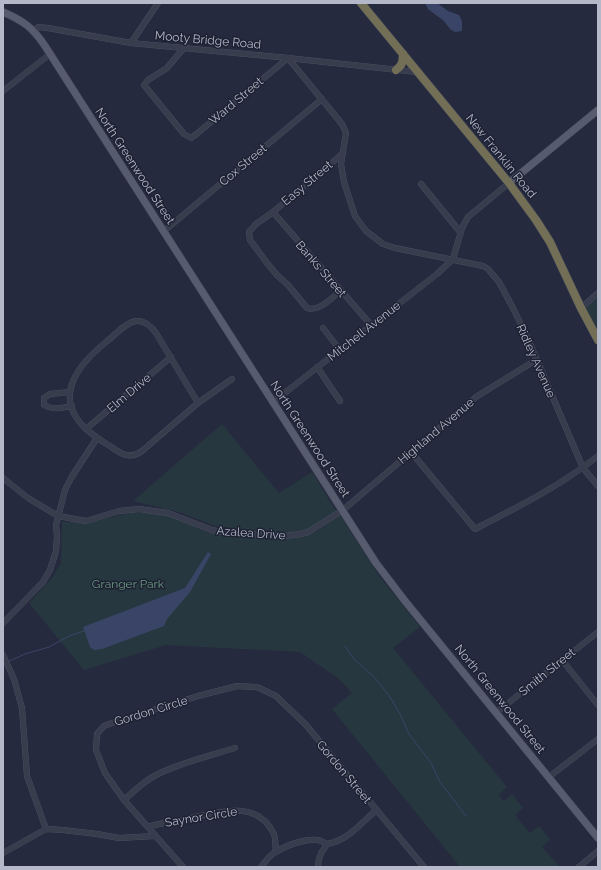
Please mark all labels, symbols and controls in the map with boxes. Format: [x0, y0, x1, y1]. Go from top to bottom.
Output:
street label: Mooty Bridge Road [154, 28, 262, 52]
street label: Ward Street [206, 74, 266, 128]
street label: North Greenwood Street [92, 105, 178, 227]
street label: New Franklin Road [463, 111, 539, 201]
street label: Cox Street [216, 141, 270, 189]
street label: Easy Street [279, 158, 335, 208]
street label: Banks Street [293, 238, 349, 300]
street label: Mitchell Avenue [325, 298, 403, 364]
street label: Ridley Avenue [514, 322, 558, 400]
street label: Elm Drive [104, 371, 154, 415]
street label: North Greenwood Street [267, 378, 353, 500]
street label: Highland Avenue [395, 395, 477, 467]
street label: Azalea Drive [216, 524, 286, 542]
park label: Granger Park [92, 577, 165, 591]
street label: North Greenwood Street [452, 642, 548, 756]
street label: Smith Street [516, 645, 578, 699]
street label: Gordon Circle [113, 693, 189, 729]
street label: Gordon Street [314, 738, 374, 806]
street label: Saynor Circle [164, 804, 238, 830]

